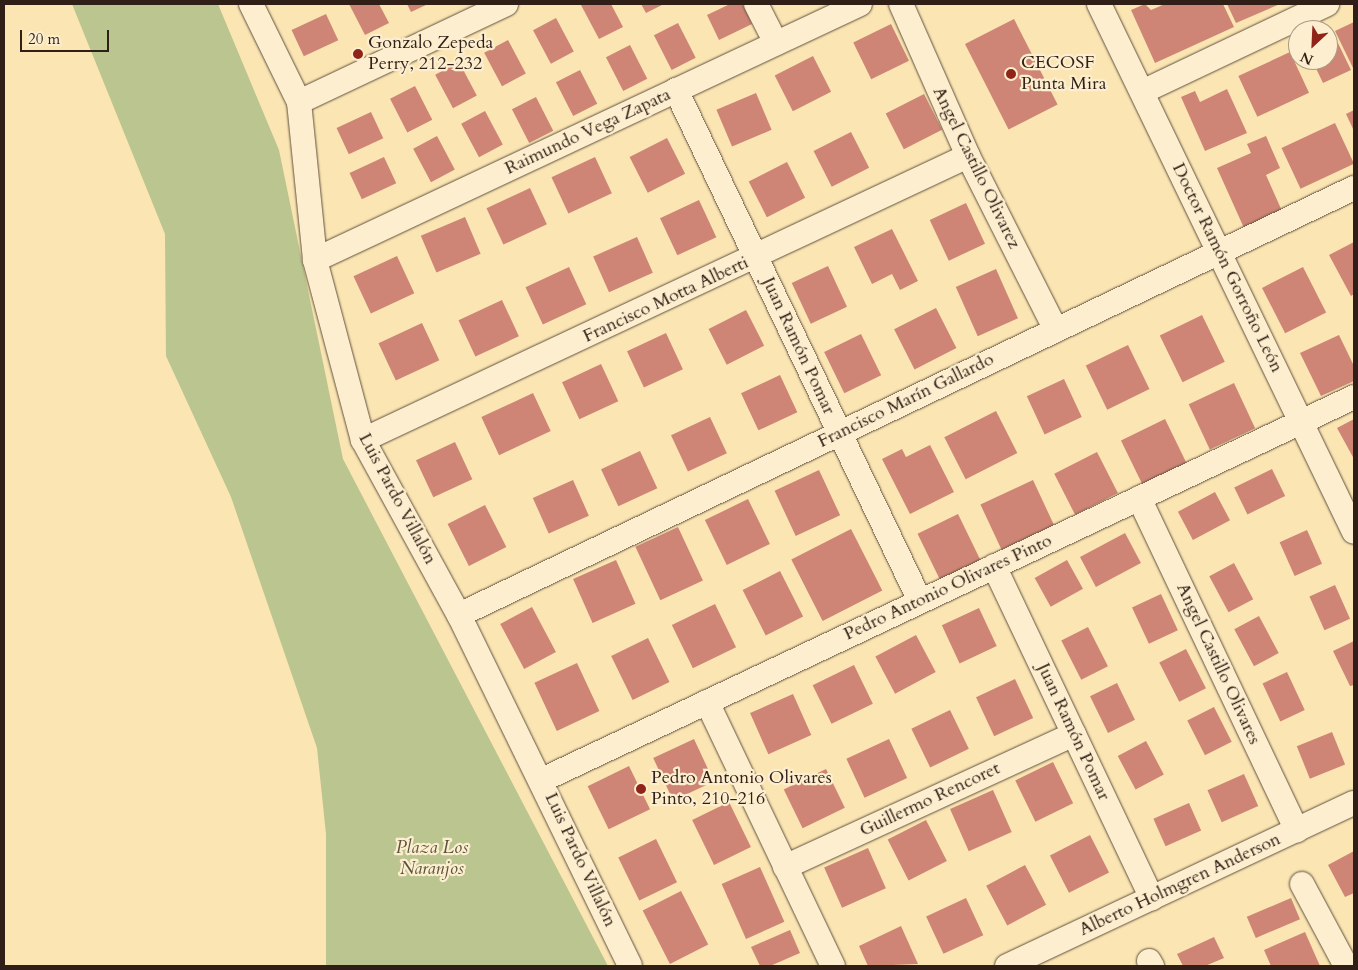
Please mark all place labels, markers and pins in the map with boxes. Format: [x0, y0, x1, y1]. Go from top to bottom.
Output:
place label: Gonzalo Zepeda Perry, 212-232 [368, 33, 493, 76]
marker: Gonzalo Zepeda Perry, 212-232 [352, 48, 364, 60]
place label: CECOSF Punta Mira [1021, 53, 1106, 96]
marker: CECOSF Punta Mira [1005, 68, 1017, 80]
place label: Pedro Antonio Olivares Pinto, 210-216 [651, 768, 832, 811]
marker: Pedro Antonio Olivares Pinto, 210-216 [635, 783, 647, 795]

